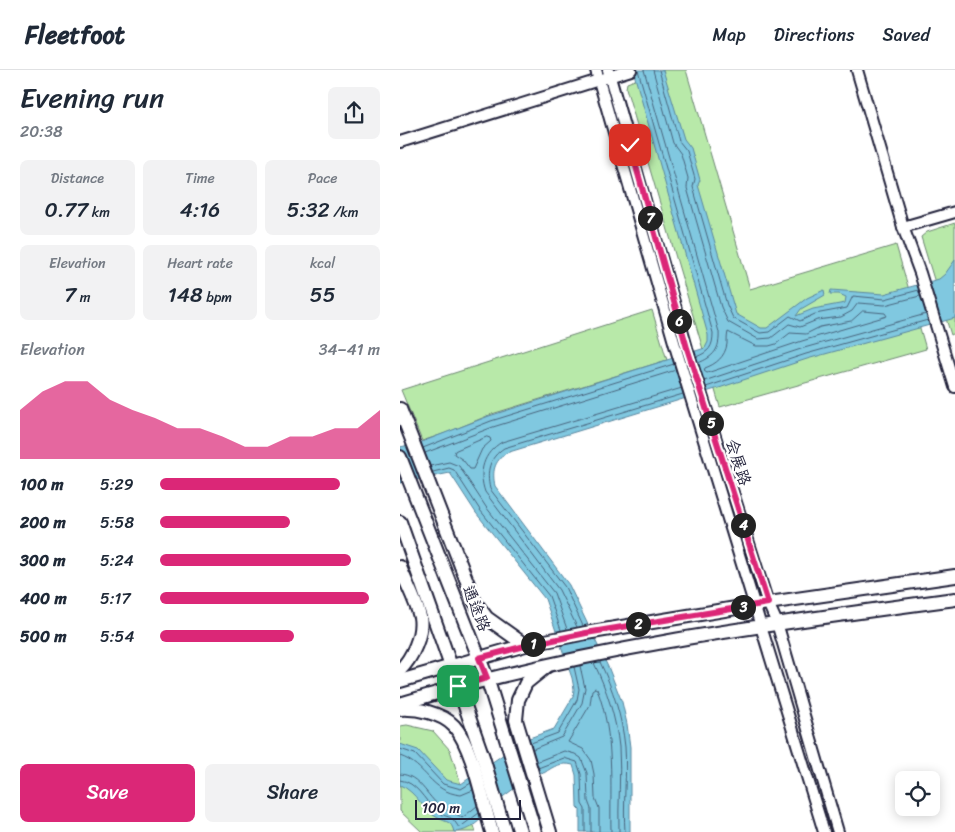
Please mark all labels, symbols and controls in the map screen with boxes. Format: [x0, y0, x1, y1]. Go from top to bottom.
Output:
text: Fleetfoot [25, 14, 125, 56]
text: Map [713, 19, 746, 51]
text: Directions [774, 19, 855, 51]
text: Saved [883, 19, 930, 51]
text: Evening run [20, 73, 164, 122]
button: share [328, 87, 380, 139]
text: 20:38 [20, 117, 63, 146]
pin [609, 124, 651, 166]
icon: check [616, 131, 644, 159]
text: Distance [51, 166, 104, 191]
text: Time [185, 166, 215, 191]
text: Pace [308, 166, 338, 191]
text: 0.77 [45, 191, 88, 229]
text: 4:16 [180, 191, 220, 229]
text: 5:32 [287, 191, 330, 229]
text: km [88, 200, 110, 225]
text: /km [330, 200, 358, 225]
pin: 7 [638, 206, 662, 230]
text: 7 [647, 206, 655, 231]
text: Elevation [49, 251, 106, 276]
text: Heart rate [167, 251, 233, 276]
text: kcal [310, 251, 335, 276]
text: 7 [64, 276, 76, 314]
text: 148 [168, 276, 203, 314]
text: 55 [310, 276, 335, 314]
text: m [76, 285, 91, 310]
text: bpm [203, 285, 232, 310]
pin: 6 [666, 308, 692, 334]
text: 6 [676, 309, 683, 334]
text: Elevation [20, 335, 85, 364]
text: 34–41 m [319, 335, 380, 364]
pin: 5 [698, 410, 724, 436]
text: 5 [707, 411, 716, 436]
street label: 会展路 [717, 435, 760, 489]
text: 100 m [20, 470, 64, 499]
text: 5:29 [100, 470, 134, 499]
text: 200 m [20, 508, 66, 537]
text: 5:58 [100, 508, 134, 537]
pin: 4 [730, 512, 756, 538]
text: 4 [739, 513, 748, 538]
text: 300 m [20, 546, 65, 575]
text: 5:24 [100, 546, 134, 575]
street label: 通途路 [454, 580, 499, 636]
text: 400 m [20, 584, 67, 613]
text: 5:17 [100, 584, 131, 613]
pin: 3 [730, 594, 756, 620]
text: 3 [740, 595, 747, 620]
pin: 2 [626, 612, 650, 636]
text: 2 [634, 612, 643, 637]
text: 500 m [20, 622, 66, 651]
text: 5:54 [100, 622, 134, 651]
pin: 1 [520, 632, 546, 656]
text: 1 [530, 632, 537, 657]
pin [437, 665, 479, 707]
icon: arrive [444, 672, 472, 700]
button: Save [20, 764, 195, 822]
button: Share [205, 764, 380, 822]
map controls [895, 771, 940, 816]
button: locate [895, 771, 940, 816]
text: 100 m [422, 796, 460, 821]
scale bar [415, 797, 521, 820]

